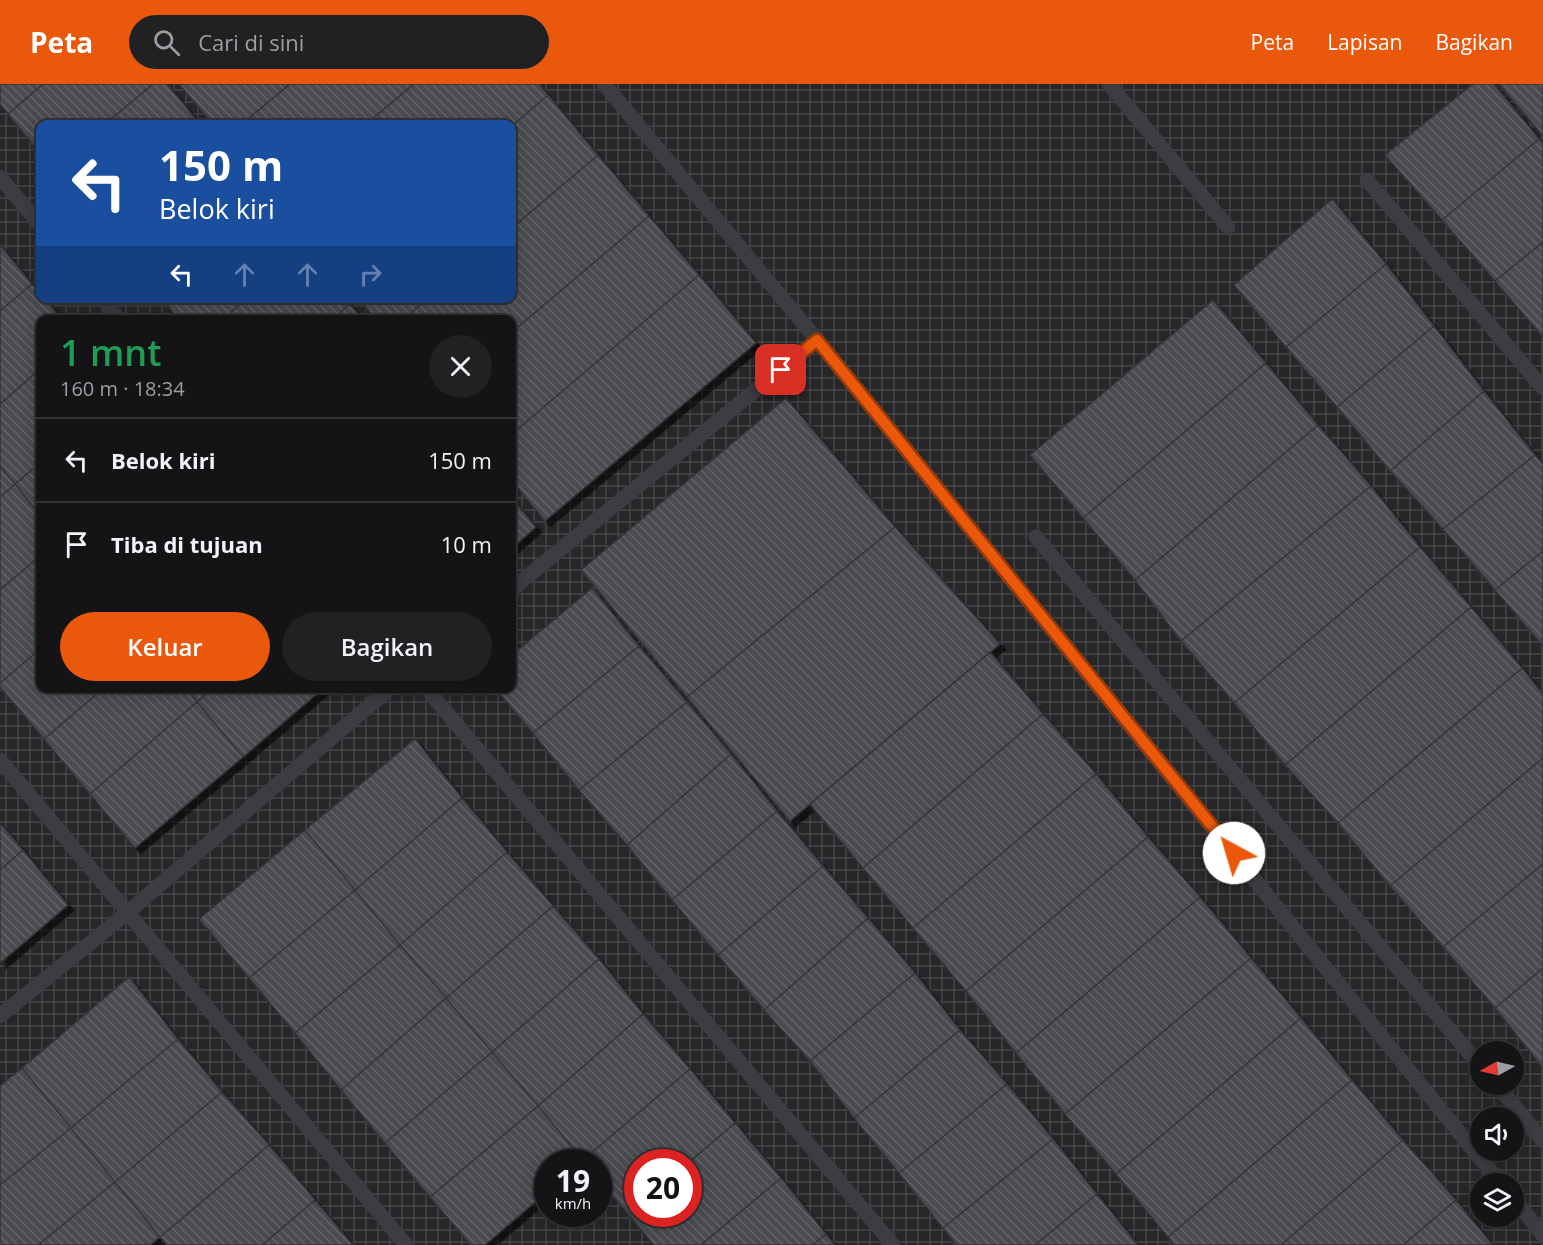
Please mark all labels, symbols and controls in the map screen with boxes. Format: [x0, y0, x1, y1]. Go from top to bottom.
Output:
search box [129, 15, 549, 69]
text: Peta [30, 23, 93, 61]
icon: search [150, 26, 183, 59]
text: Cari di sini [198, 27, 304, 57]
text: Peta [1251, 28, 1294, 56]
text: Lapisan [1327, 28, 1402, 56]
text: Bagikan [1435, 28, 1513, 56]
text: 150 m [159, 136, 283, 193]
icon: left [60, 144, 138, 222]
text: Belok kiri [159, 190, 275, 227]
icon: left [165, 258, 198, 291]
icon: ahead [228, 258, 261, 291]
icon: ahead [291, 258, 324, 291]
icon: right [354, 258, 387, 291]
text: 1 mnt [60, 328, 161, 377]
button: close [429, 335, 492, 398]
pin [755, 344, 806, 395]
icon: arrive [764, 353, 797, 386]
text: 160 m · 18:34 [60, 375, 185, 402]
icon: left [60, 444, 93, 477]
text: Belok kiri [111, 445, 216, 475]
text: 150 m [428, 445, 492, 475]
icon: arrive [60, 528, 93, 561]
text: Tiba di tujuan [111, 529, 263, 559]
text: 10 m [441, 529, 492, 559]
button: Keluar [60, 612, 270, 681]
button: Bagikan [282, 612, 492, 681]
position arrow [1202, 821, 1266, 885]
north arrow [1470, 1041, 1524, 1095]
map controls [1470, 1041, 1524, 1227]
button: sound [1470, 1107, 1524, 1161]
speed limit sign: 20 [624, 1149, 702, 1227]
text: 19 [556, 1160, 590, 1201]
button: layers [1470, 1173, 1524, 1227]
text: km/h [555, 1193, 591, 1213]

